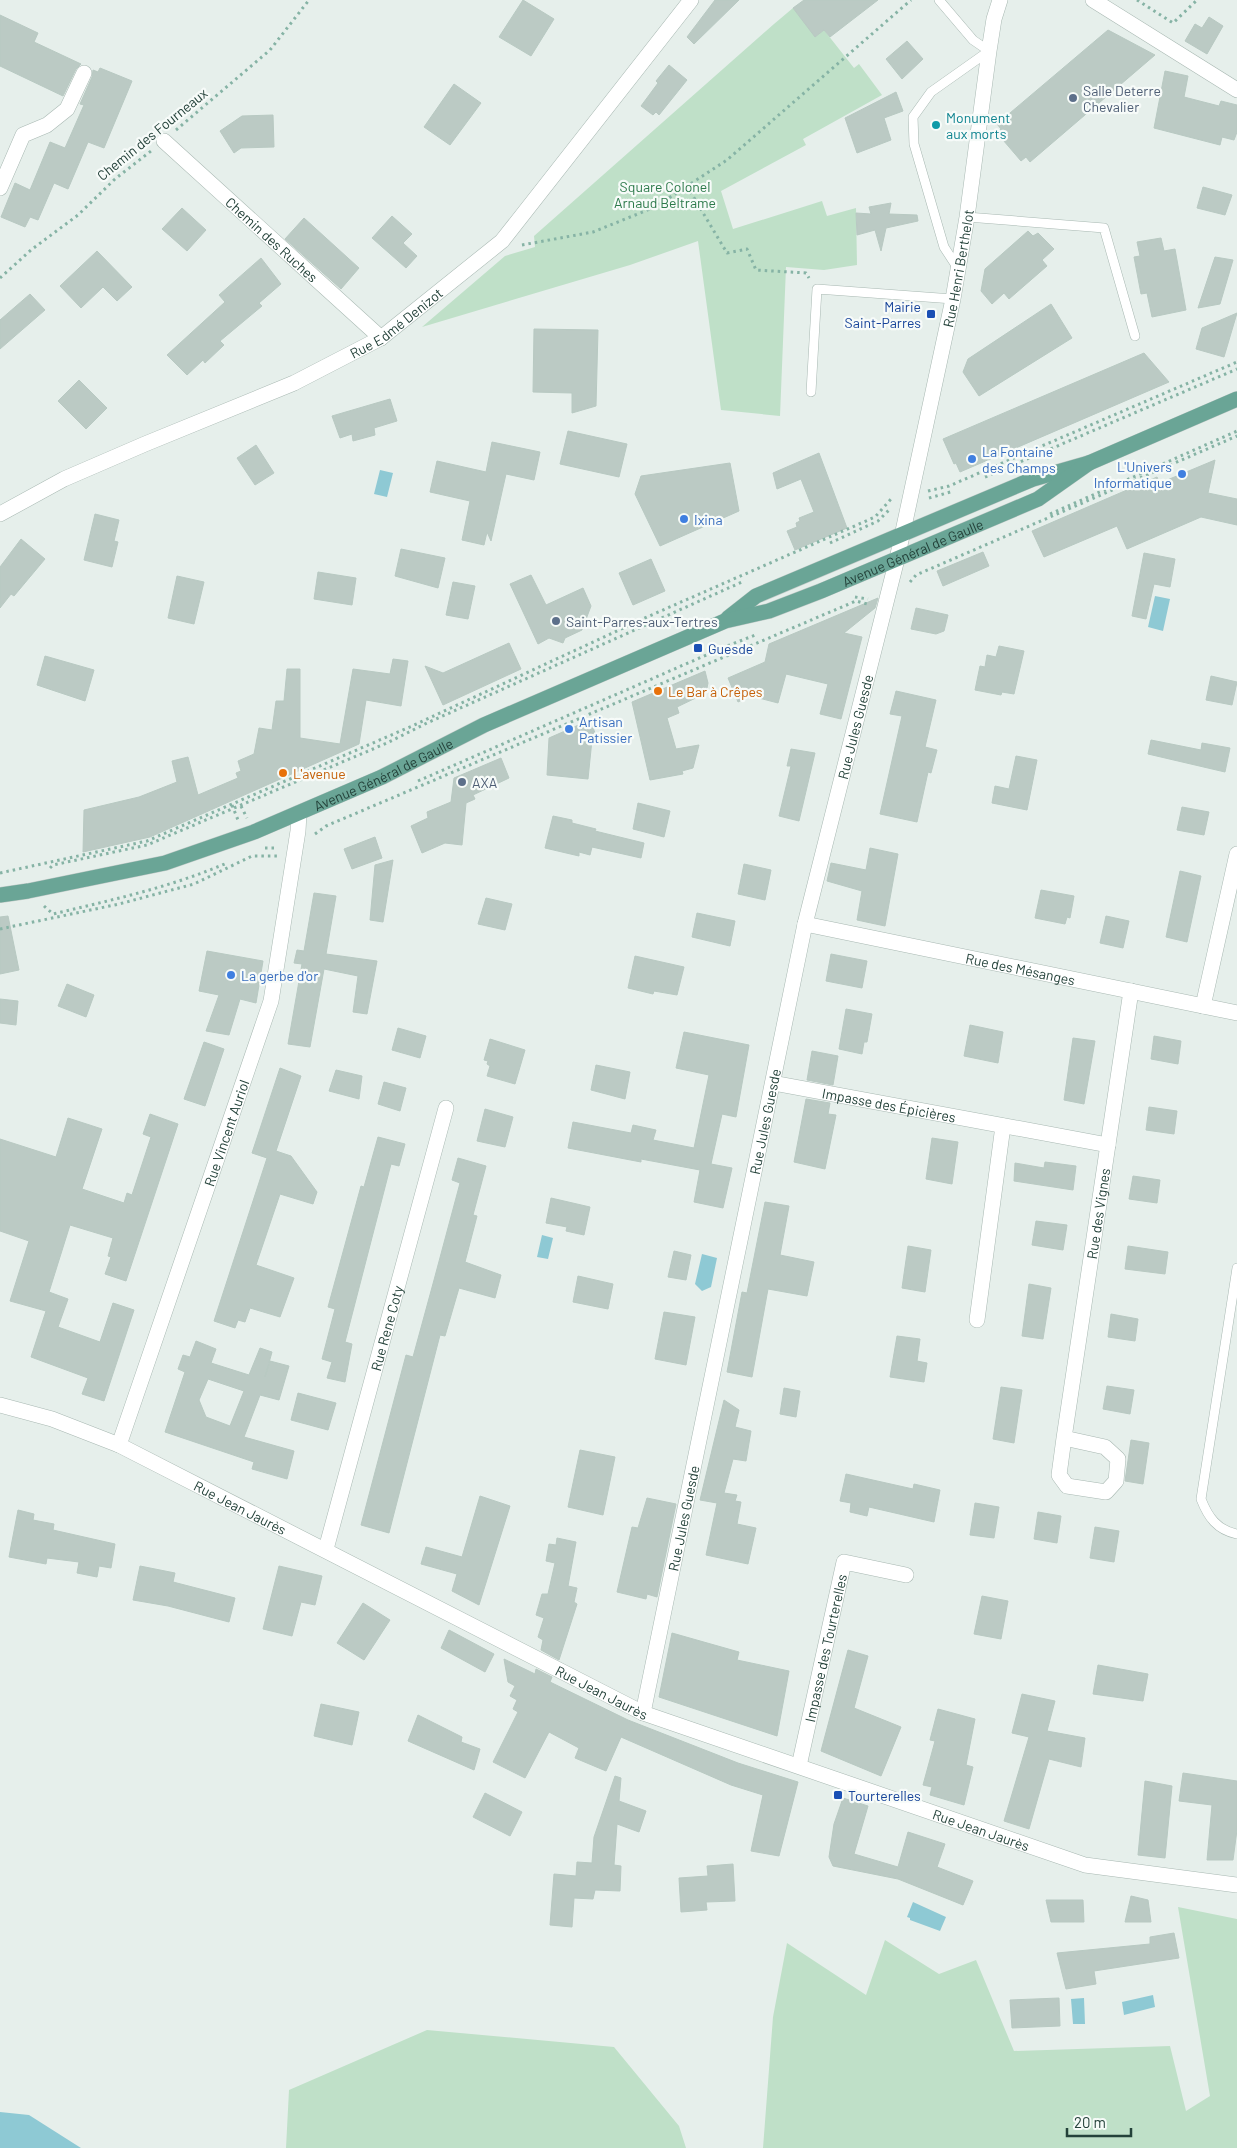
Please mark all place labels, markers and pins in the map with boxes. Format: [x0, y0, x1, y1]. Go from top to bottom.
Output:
place label: Salle Deterre Chevalier [1083, 82, 1161, 115]
marker: Salle Deterre Chevalier [1067, 92, 1079, 104]
place label: Monument aux morts [946, 109, 1010, 142]
marker: Monument aux morts [930, 119, 942, 131]
place label: Mairie Saint-Parres [845, 298, 921, 331]
marker: Mairie Saint-Parres [925, 308, 937, 320]
place label: La Fontaine des Champs [982, 443, 1056, 476]
marker: La Fontaine des Champs [966, 453, 978, 465]
place label: L'Univers Informatique [1094, 458, 1172, 491]
marker: L'Univers Informatique [1176, 468, 1188, 480]
place label: Ixina [694, 511, 723, 528]
marker: Ixina [678, 513, 690, 525]
place label: Saint-Parres-aux-Tertres [566, 613, 718, 630]
marker: Saint-Parres-aux-Tertres [550, 615, 562, 627]
place label: Guesde [708, 640, 753, 657]
marker: Guesde [692, 642, 704, 654]
place label: Le Bar à Crêpes [668, 683, 763, 700]
marker: Le Bar à Crêpes [652, 685, 664, 697]
place label: Artisan Patissier [579, 713, 632, 746]
marker: Artisan Patissier [563, 723, 575, 735]
place label: L'avenue [293, 765, 346, 782]
marker: L'avenue [277, 767, 289, 779]
place label: AXA [472, 774, 498, 791]
marker: AXA [456, 776, 468, 788]
place label: La gerbe d'or [241, 967, 318, 984]
marker: La gerbe d'or [225, 969, 237, 981]
place label: Tourterelles [848, 1787, 921, 1804]
marker: Tourterelles [832, 1789, 844, 1801]

